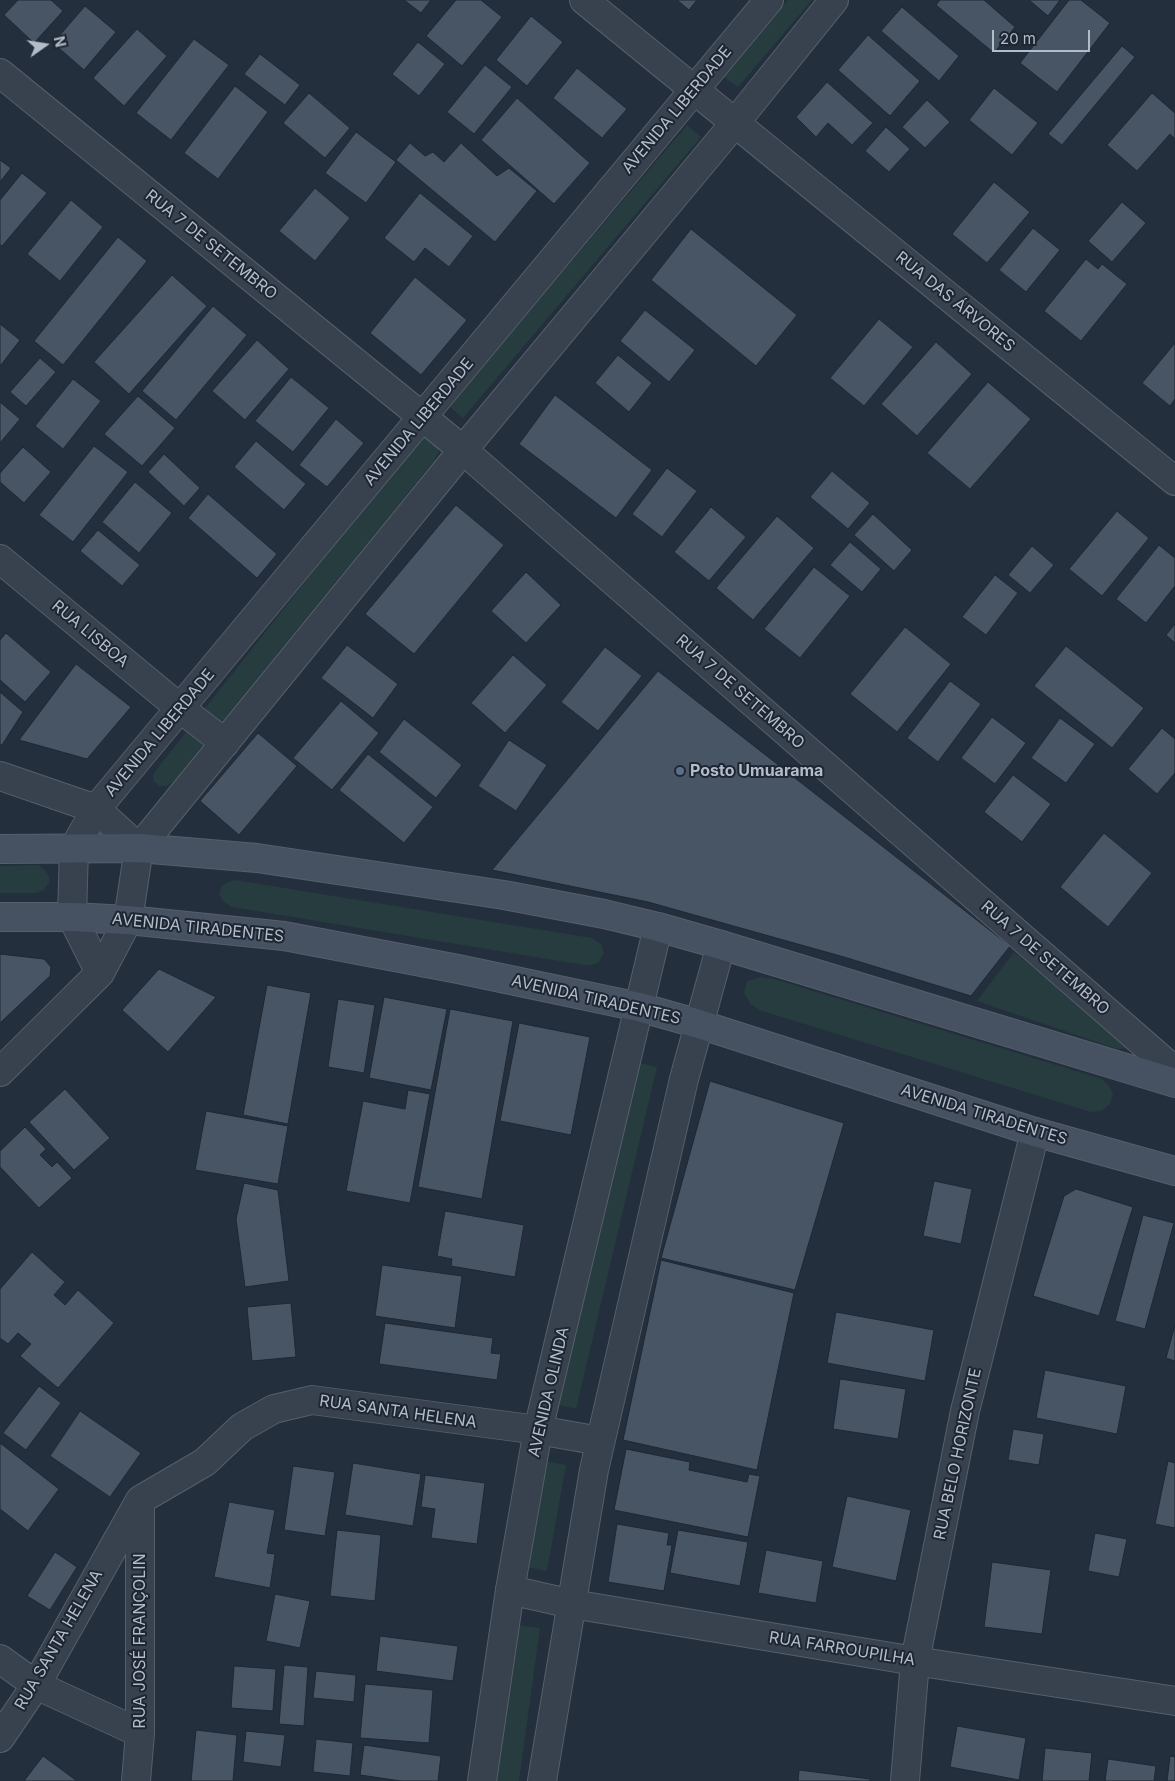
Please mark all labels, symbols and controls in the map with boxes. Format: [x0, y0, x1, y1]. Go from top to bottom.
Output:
north arrow [20, 20, 70, 70]
scale bar [995, 20, 1092, 52]
text: 20 m [1000, 29, 1036, 48]
text: N [51, 34, 70, 49]
street label: AVENIDA LIBERDADE [618, 42, 736, 178]
street label: RUA 7 DE SETEMBRO [141, 186, 281, 304]
street label: RUA DAS ÁRVORES [891, 248, 1019, 356]
street label: AVENIDA LIBERDADE [360, 354, 478, 490]
street label: RUA LISBOA [48, 596, 132, 672]
street label: RUA 7 DE SETEMBRO [672, 631, 808, 753]
street label: AVENIDA LIBERDADE [101, 665, 219, 801]
place label: Posto Umuarama [690, 761, 823, 781]
marker: Posto Umuarama [674, 765, 686, 777]
street label: RUA 7 DE SETEMBRO [977, 897, 1113, 1019]
street label: AVENIDA TIRADENTES [111, 909, 285, 947]
street label: AVENIDA TIRADENTES [510, 971, 682, 1029]
street label: AVENIDA TIRADENTES [899, 1081, 1069, 1149]
street label: AVENIDA OLINDA [525, 1325, 573, 1459]
street label: RUA BELO HORIZONTE [930, 1366, 986, 1542]
street label: RUA SANTA HELENA [318, 1391, 478, 1433]
street label: RUA JOSÉ FRANÇOLIN [130, 1553, 150, 1729]
street label: RUA SANTA HELENA [11, 1567, 107, 1713]
street label: RUA FARROUPILHA [768, 1628, 916, 1670]

